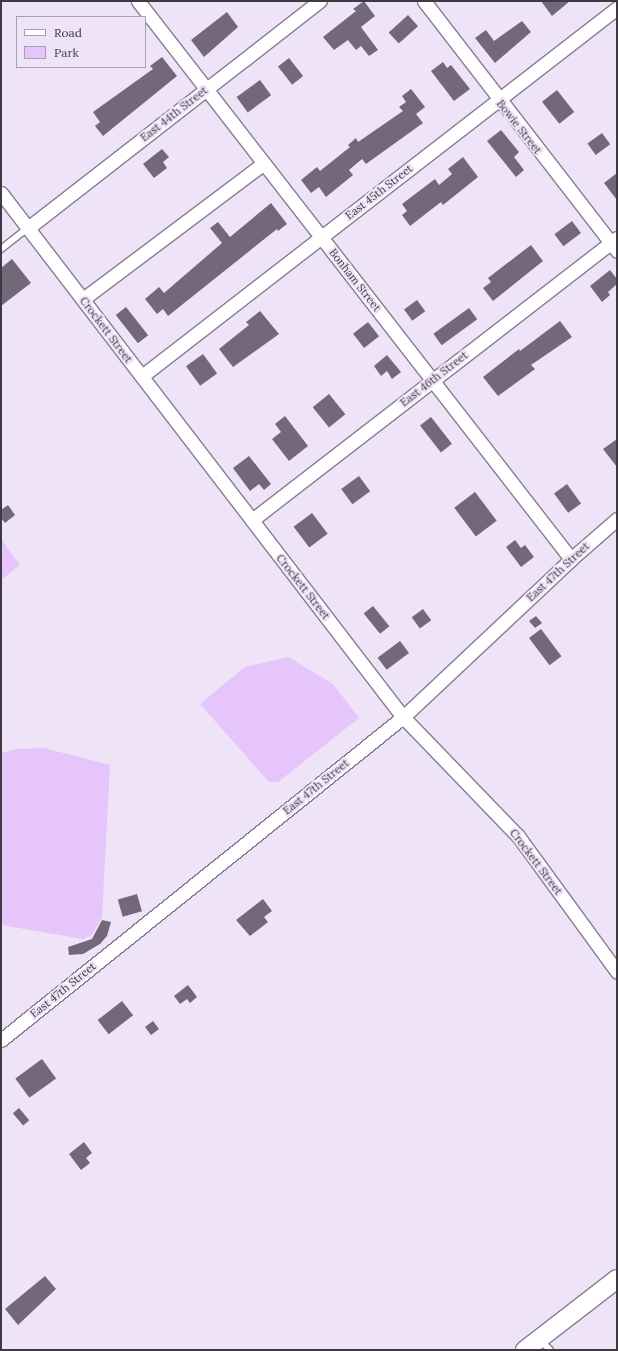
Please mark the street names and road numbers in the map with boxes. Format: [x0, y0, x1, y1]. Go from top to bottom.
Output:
street label: East 44th Street [138, 84, 210, 144]
street label: Bowie Street [494, 97, 544, 157]
street label: East 45th Street [343, 162, 415, 222]
street label: Bonham Street [326, 246, 384, 314]
street label: Crockett Street [77, 294, 135, 366]
street label: East 46th Street [398, 349, 470, 409]
street label: East 47th Street [524, 540, 592, 604]
street label: Crockett Street [273, 552, 333, 622]
street label: East 47th Street [280, 756, 352, 818]
street label: Crockett Street [507, 826, 565, 898]
street label: East 47th Street [27, 959, 99, 1021]

